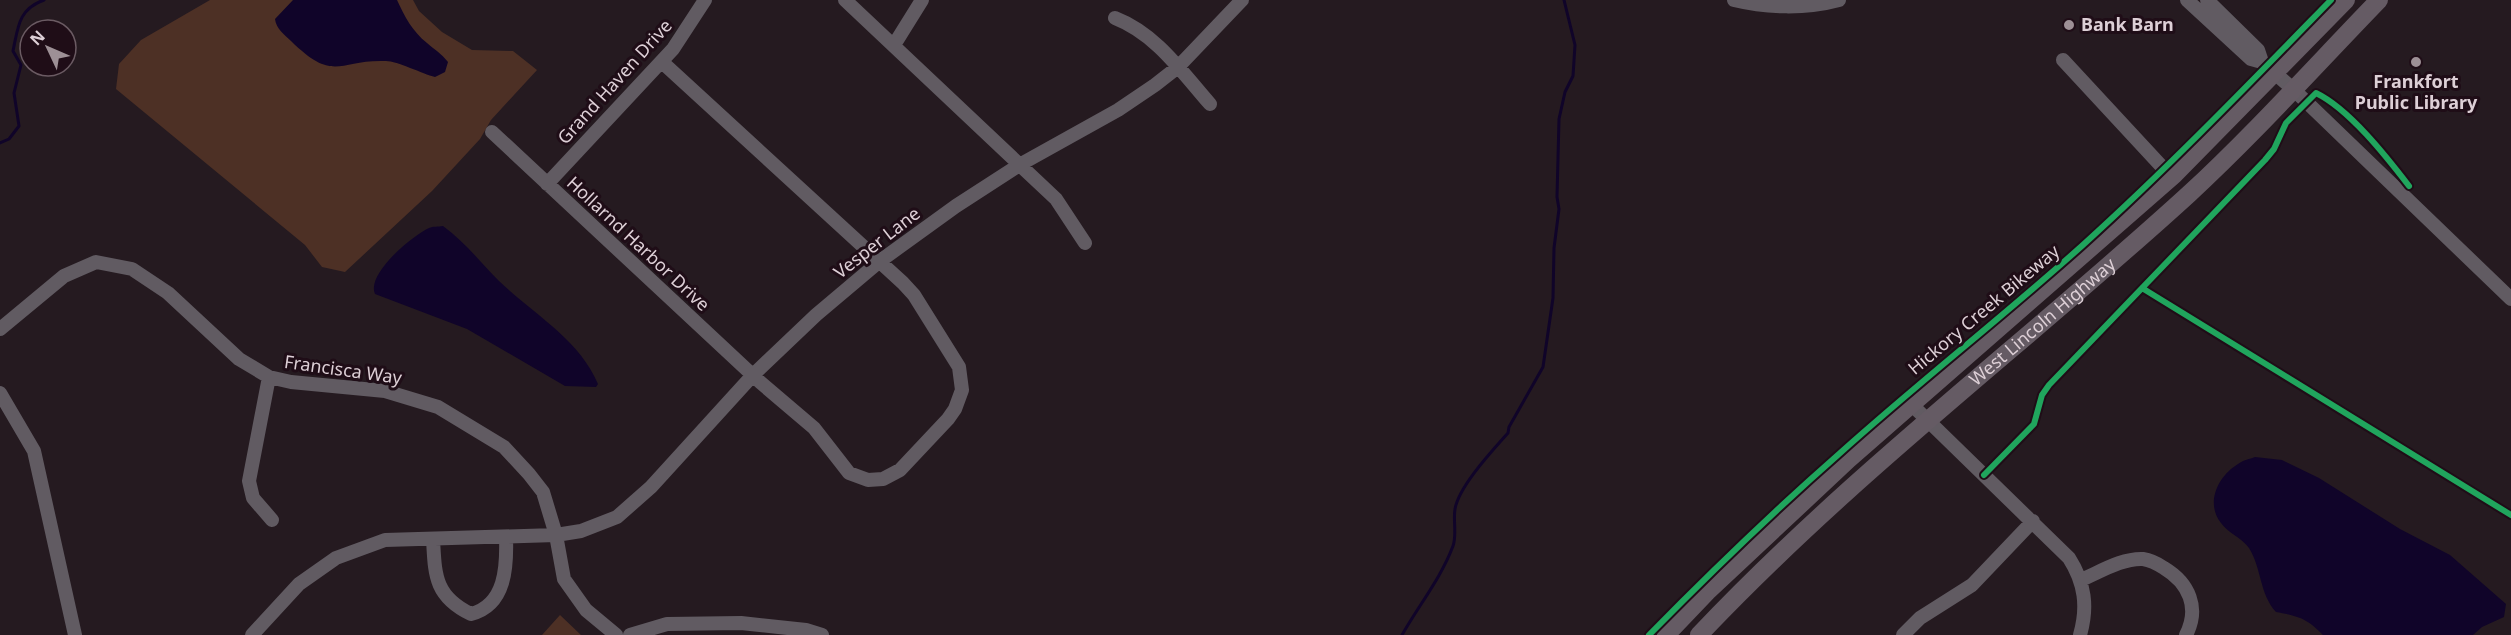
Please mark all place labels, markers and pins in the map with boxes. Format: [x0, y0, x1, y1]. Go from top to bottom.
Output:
place label: Bank Barn [2081, 12, 2174, 36]
marker: Bank Barn [2062, 18, 2076, 32]
marker: Frankfort Public Library [2409, 55, 2423, 69]
place label: Frankfort Public Library [2355, 69, 2478, 114]

